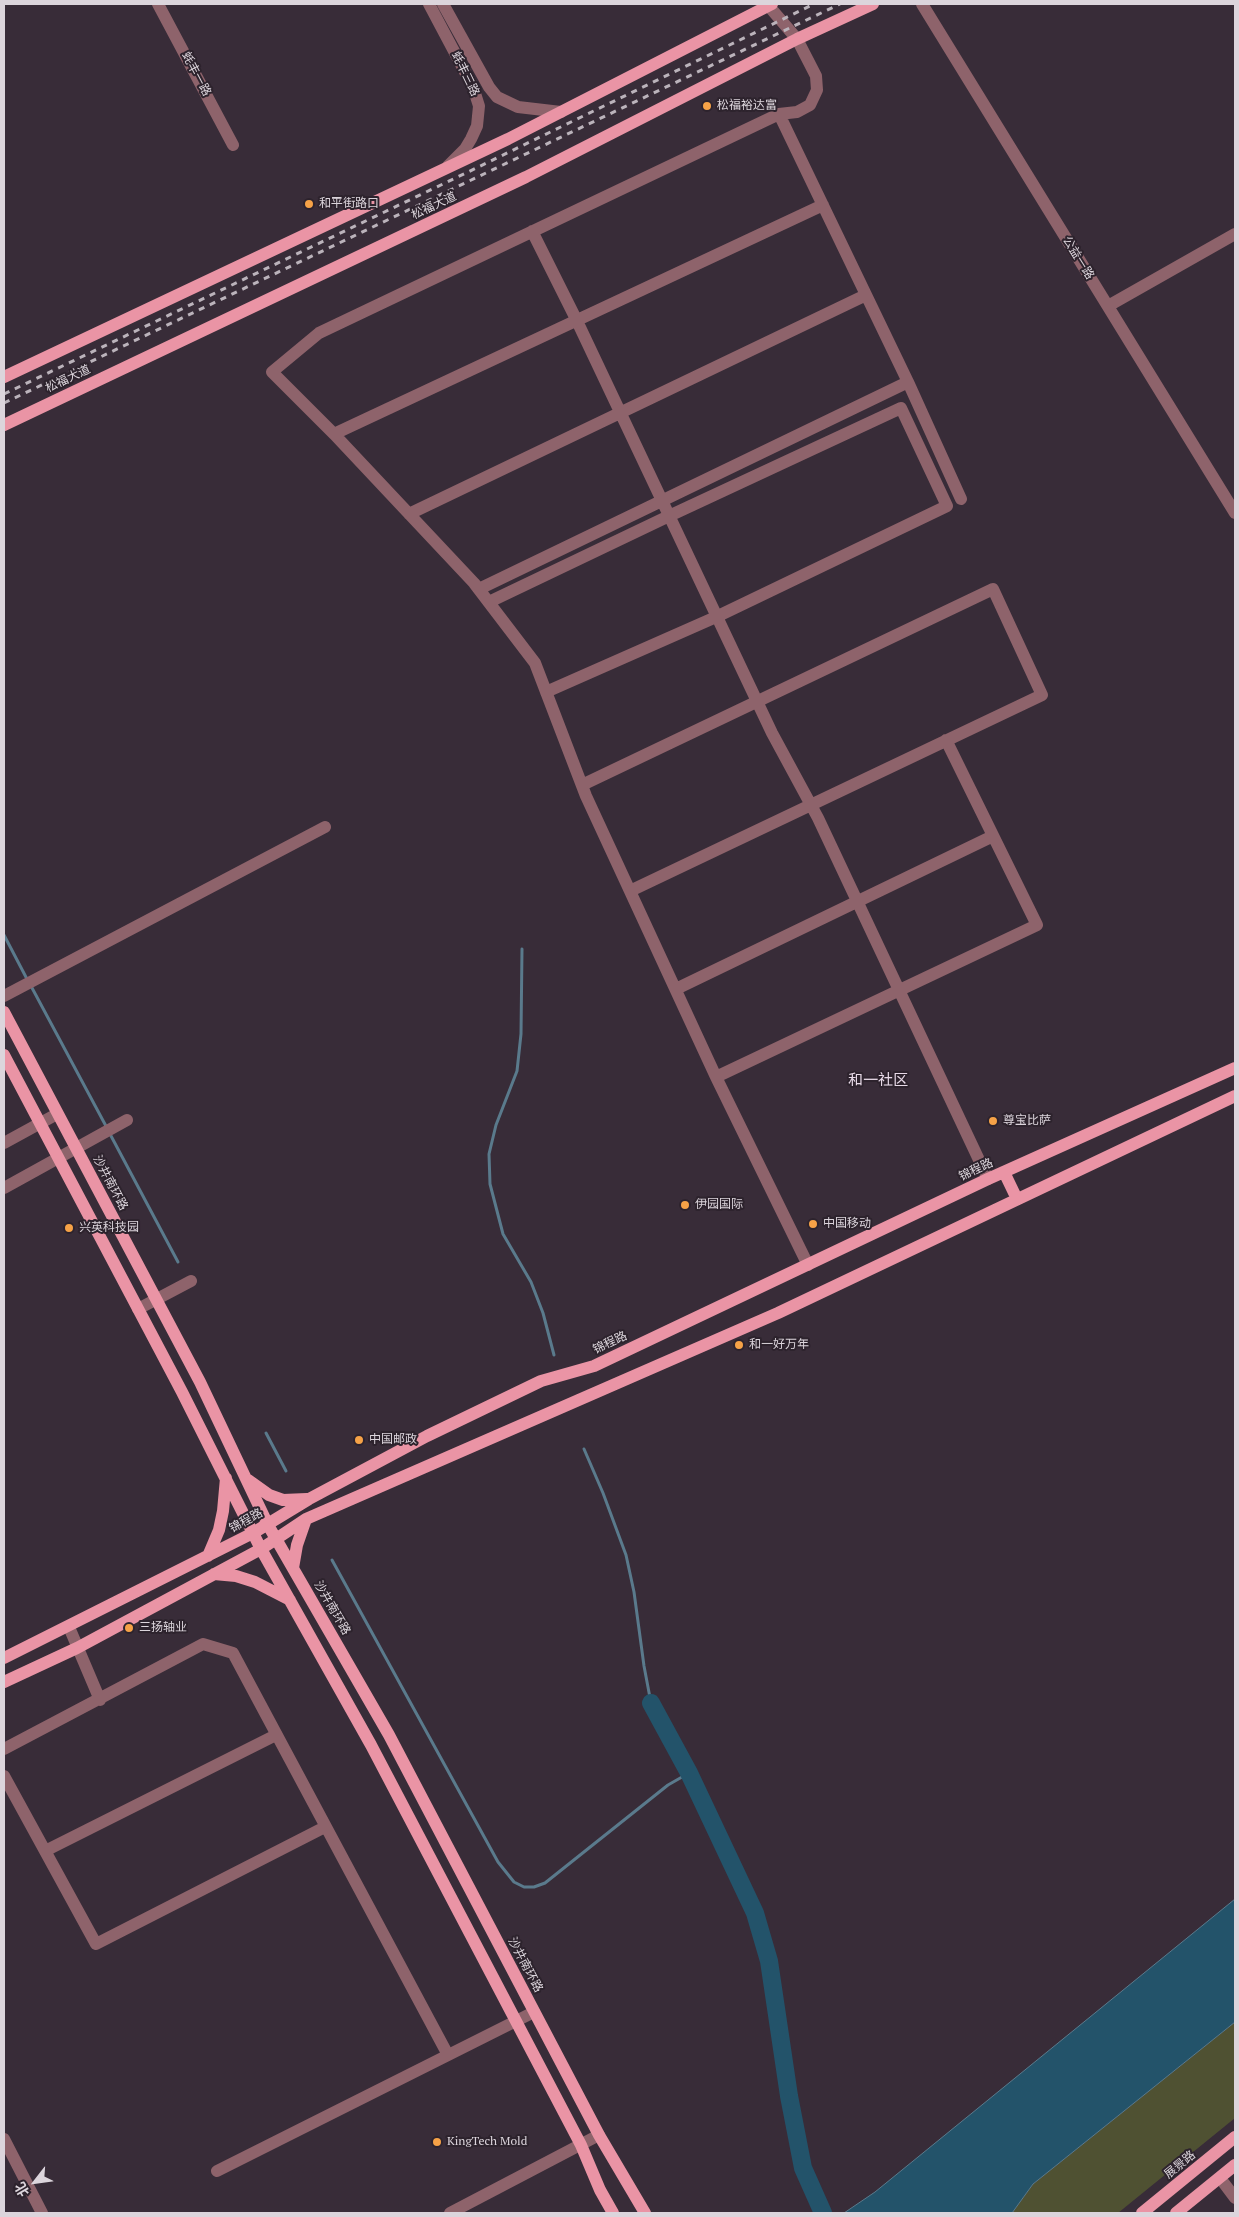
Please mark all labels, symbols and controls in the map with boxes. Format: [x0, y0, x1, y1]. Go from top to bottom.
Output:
street label: 蚝丰一路 [178, 49, 214, 99]
street label: 蚝丰三路 [448, 49, 482, 99]
place label: 松福裕达富 [717, 99, 777, 113]
marker: 松福裕达富 [701, 100, 713, 112]
street label: 松福大道 [409, 189, 459, 223]
place label: 和平街路口 [319, 197, 379, 211]
marker: 和平街路口 [303, 198, 315, 210]
street label: 公益一路 [1059, 234, 1097, 282]
street label: 松福大道 [43, 362, 93, 396]
district label: 和一社区 [848, 1072, 908, 1090]
place label: 尊宝比萨 [1003, 1114, 1051, 1128]
marker: 尊宝比萨 [987, 1115, 999, 1127]
street label: 沙井南环路 [90, 1153, 130, 1213]
street label: 锦程路 [957, 1156, 995, 1184]
place label: 伊园国际 [695, 1198, 743, 1212]
marker: 伊园国际 [679, 1199, 691, 1211]
place label: 中国移动 [823, 1217, 871, 1231]
marker: 中国移动 [807, 1218, 819, 1230]
place label: 兴英科技园 [79, 1221, 139, 1235]
marker: 兴英科技园 [63, 1222, 75, 1234]
street label: 锦程路 [591, 1329, 629, 1357]
place label: 和一好万年 [749, 1338, 809, 1352]
marker: 和一好万年 [733, 1339, 745, 1351]
place label: 中国邮政 [369, 1433, 417, 1447]
marker: 中国邮政 [353, 1434, 365, 1446]
street label: 锦程路 [227, 1506, 265, 1536]
street label: 沙井南环路 [311, 1578, 353, 1638]
place label: 三扬轴业 [139, 1621, 187, 1635]
marker: 三扬轴业 [123, 1622, 135, 1634]
street label: 沙井南环路 [505, 1935, 545, 1995]
place label: KingTech Mold [447, 2135, 527, 2149]
marker: KingTech Mold [431, 2136, 443, 2148]
street label: 展景路 [1161, 2148, 1199, 2182]
north arrow [10, 2157, 60, 2207]
text: 北 [10, 2179, 33, 2201]

